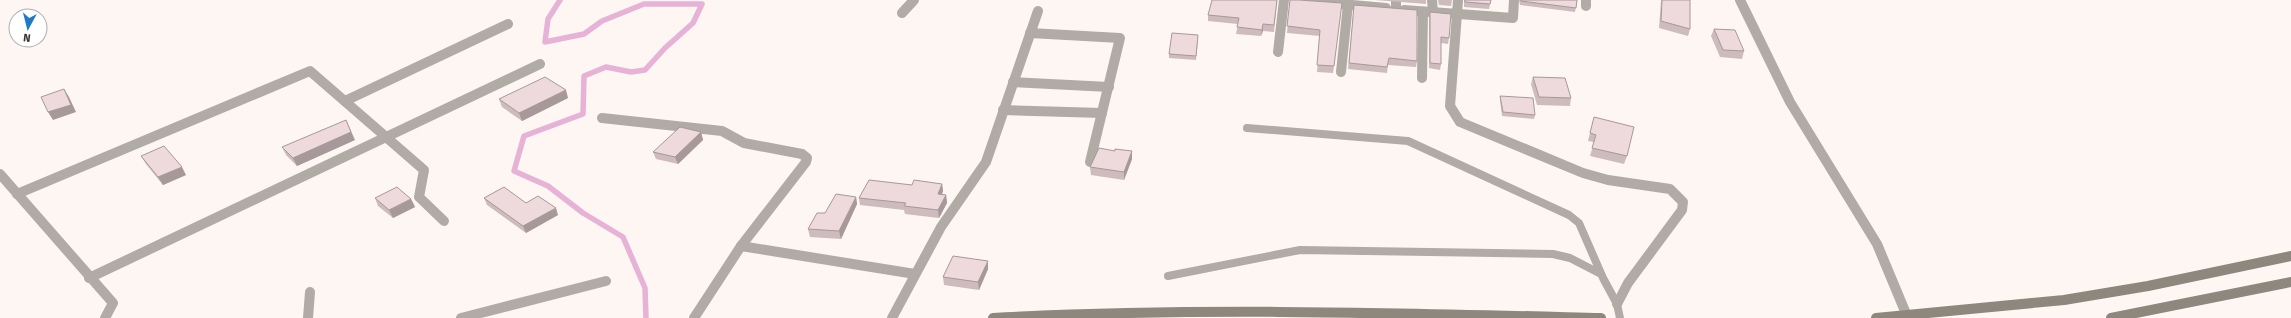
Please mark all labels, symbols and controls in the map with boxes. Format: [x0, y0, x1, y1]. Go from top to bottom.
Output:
north arrow [8, 8, 48, 48]
text: N [22, 31, 31, 44]

